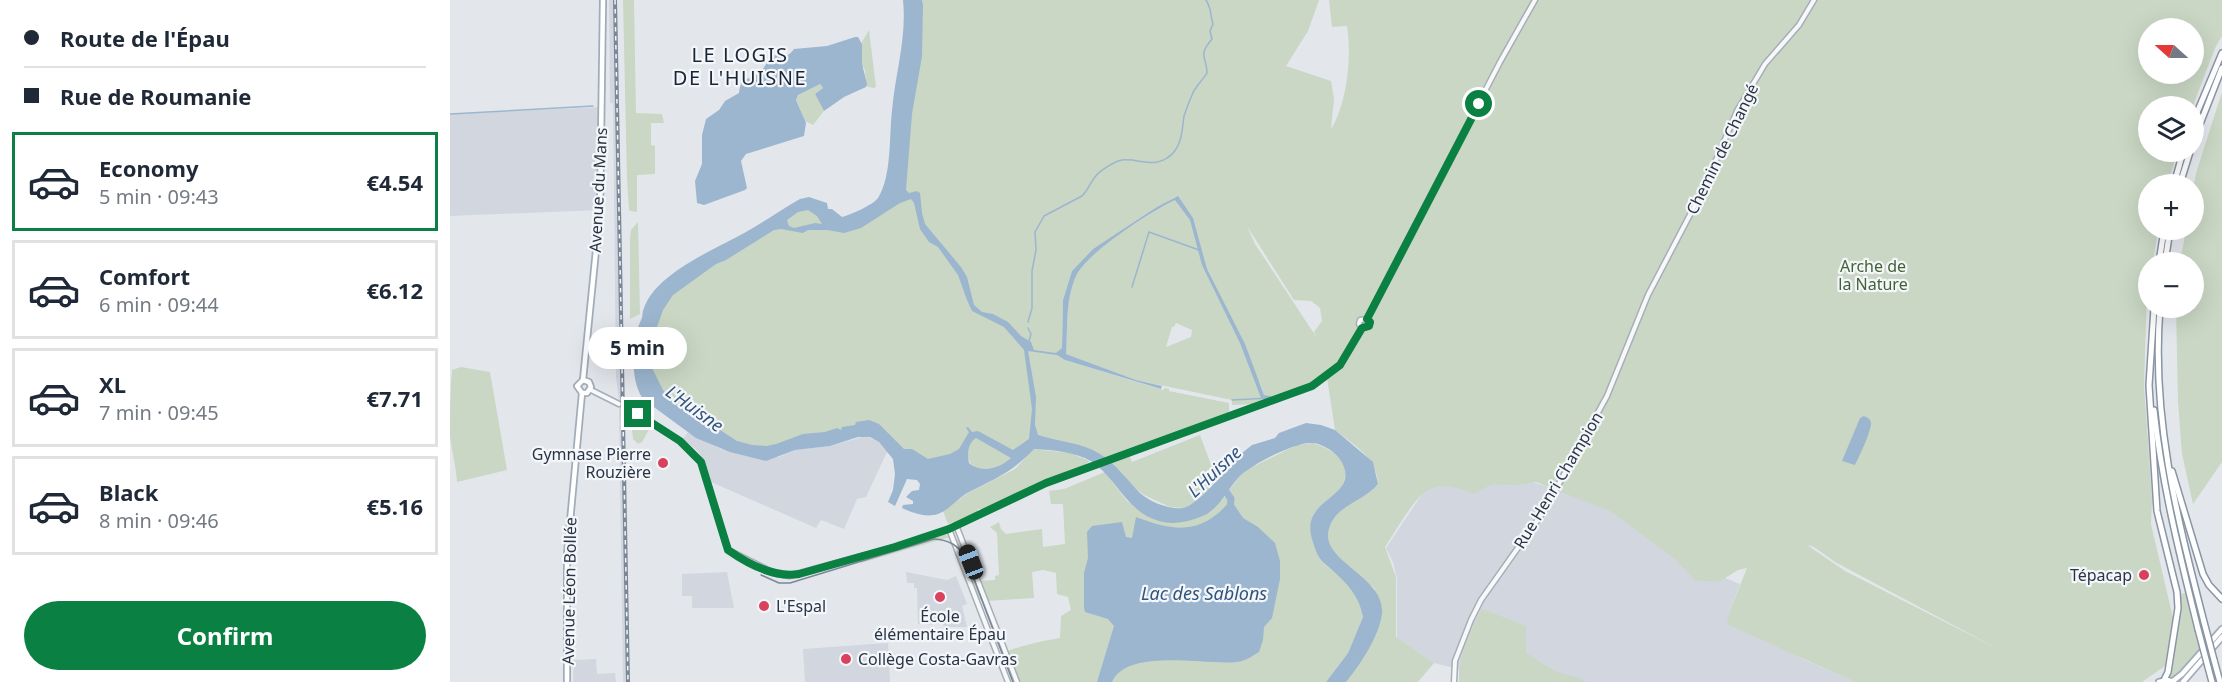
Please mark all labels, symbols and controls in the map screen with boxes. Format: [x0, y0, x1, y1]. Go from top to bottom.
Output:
north arrow [2138, 18, 2204, 84]
map controls [2138, 18, 2204, 318]
text: Route de l'Épau [60, 23, 230, 53]
district label: LE LOGIS DE L'HUISNE [673, 41, 807, 91]
street label: Chemin de Changé [1681, 80, 1763, 218]
text: Rue de Roumanie [60, 81, 251, 111]
route start [1465, 90, 1492, 117]
button: layers [2138, 96, 2204, 162]
street label: Avenue du Mans [584, 127, 612, 253]
text: Economy [99, 153, 198, 183]
icon: car [27, 155, 81, 209]
text: €4.54 [366, 167, 423, 197]
button: + [2138, 174, 2204, 240]
text: 5 min · 09:43 [99, 183, 219, 210]
button: − [2138, 252, 2204, 318]
park label: Arche de la Nature [1838, 255, 1908, 295]
text: Comfort [99, 261, 190, 291]
icon: car [27, 263, 81, 317]
text: €6.12 [366, 275, 423, 305]
text: 6 min · 09:44 [99, 291, 219, 318]
callout: 5 min [588, 327, 687, 369]
text: 5 min [610, 334, 665, 361]
text: XL [99, 369, 126, 399]
icon: car [27, 371, 81, 425]
water label: L'Huisne [661, 379, 729, 437]
text: €7.71 [366, 383, 423, 413]
text: 7 min · 09:45 [99, 399, 219, 426]
route end [624, 400, 651, 427]
street label: Rue Henri Champion [1508, 407, 1608, 553]
water label: L'Huisne [1182, 440, 1246, 502]
place label: Gymnase Pierre Rouzière [532, 443, 651, 483]
marker: Gymnase Pierre Rouzière [656, 456, 670, 470]
text: Black [99, 477, 158, 507]
icon: car [27, 479, 81, 533]
text: €5.16 [366, 491, 423, 521]
text: 8 min · 09:46 [99, 507, 219, 534]
street label: Avenue Léon Bollée [557, 517, 581, 665]
car [956, 542, 986, 582]
place label: Tépacap [2070, 564, 2132, 586]
marker: Tépacap [2137, 568, 2151, 582]
water label: Lac des Sablons [1141, 581, 1267, 605]
marker: École élémentaire Épau [933, 590, 947, 604]
place label: L'Espal [776, 595, 826, 617]
marker: L'Espal [757, 599, 771, 613]
button: Confirm [24, 601, 426, 670]
place label: École élémentaire Épau [874, 605, 1006, 645]
place label: Collège Costa-Gavras [858, 648, 1017, 670]
marker: Collège Costa-Gavras [839, 652, 853, 666]

